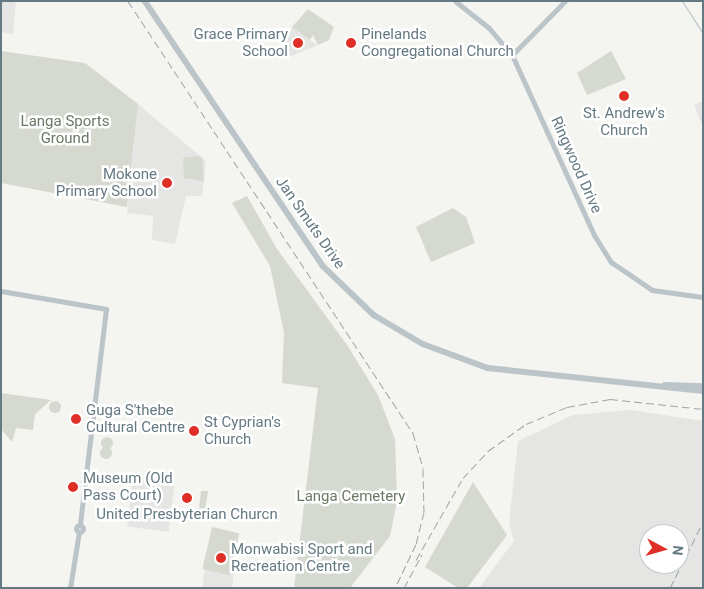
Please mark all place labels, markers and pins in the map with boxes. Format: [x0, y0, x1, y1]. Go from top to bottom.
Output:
place label: Grace Primary School [193, 25, 288, 60]
place label: Pinelands Congregational Church [361, 25, 514, 60]
marker: Grace Primary School [292, 37, 304, 49]
marker: Pinelands Congregational Church [345, 37, 357, 49]
marker: St. Andrew's Church [618, 90, 630, 102]
place label: St. Andrew's Church [583, 104, 665, 139]
place label: Mokone Primary School [56, 165, 157, 200]
marker: Mokone Primary School [161, 177, 173, 189]
place label: Guga S'thebe Cultural Centre [86, 401, 185, 436]
marker: Guga S'thebe Cultural Centre [70, 413, 82, 425]
place label: St Cyprian's Church [204, 413, 281, 448]
marker: St Cyprian's Church [188, 425, 200, 437]
place label: Museum (Old Pass Court) [83, 469, 173, 504]
marker: Museum (Old Pass Court) [67, 481, 79, 493]
marker: United Presbyterian Churcn [181, 492, 193, 504]
place label: United Presbyterian Churcn [96, 506, 278, 524]
place label: Monwabisi Sport and Recreation Centre [231, 540, 372, 575]
marker: Monwabisi Sport and Recreation Centre [215, 552, 227, 564]

